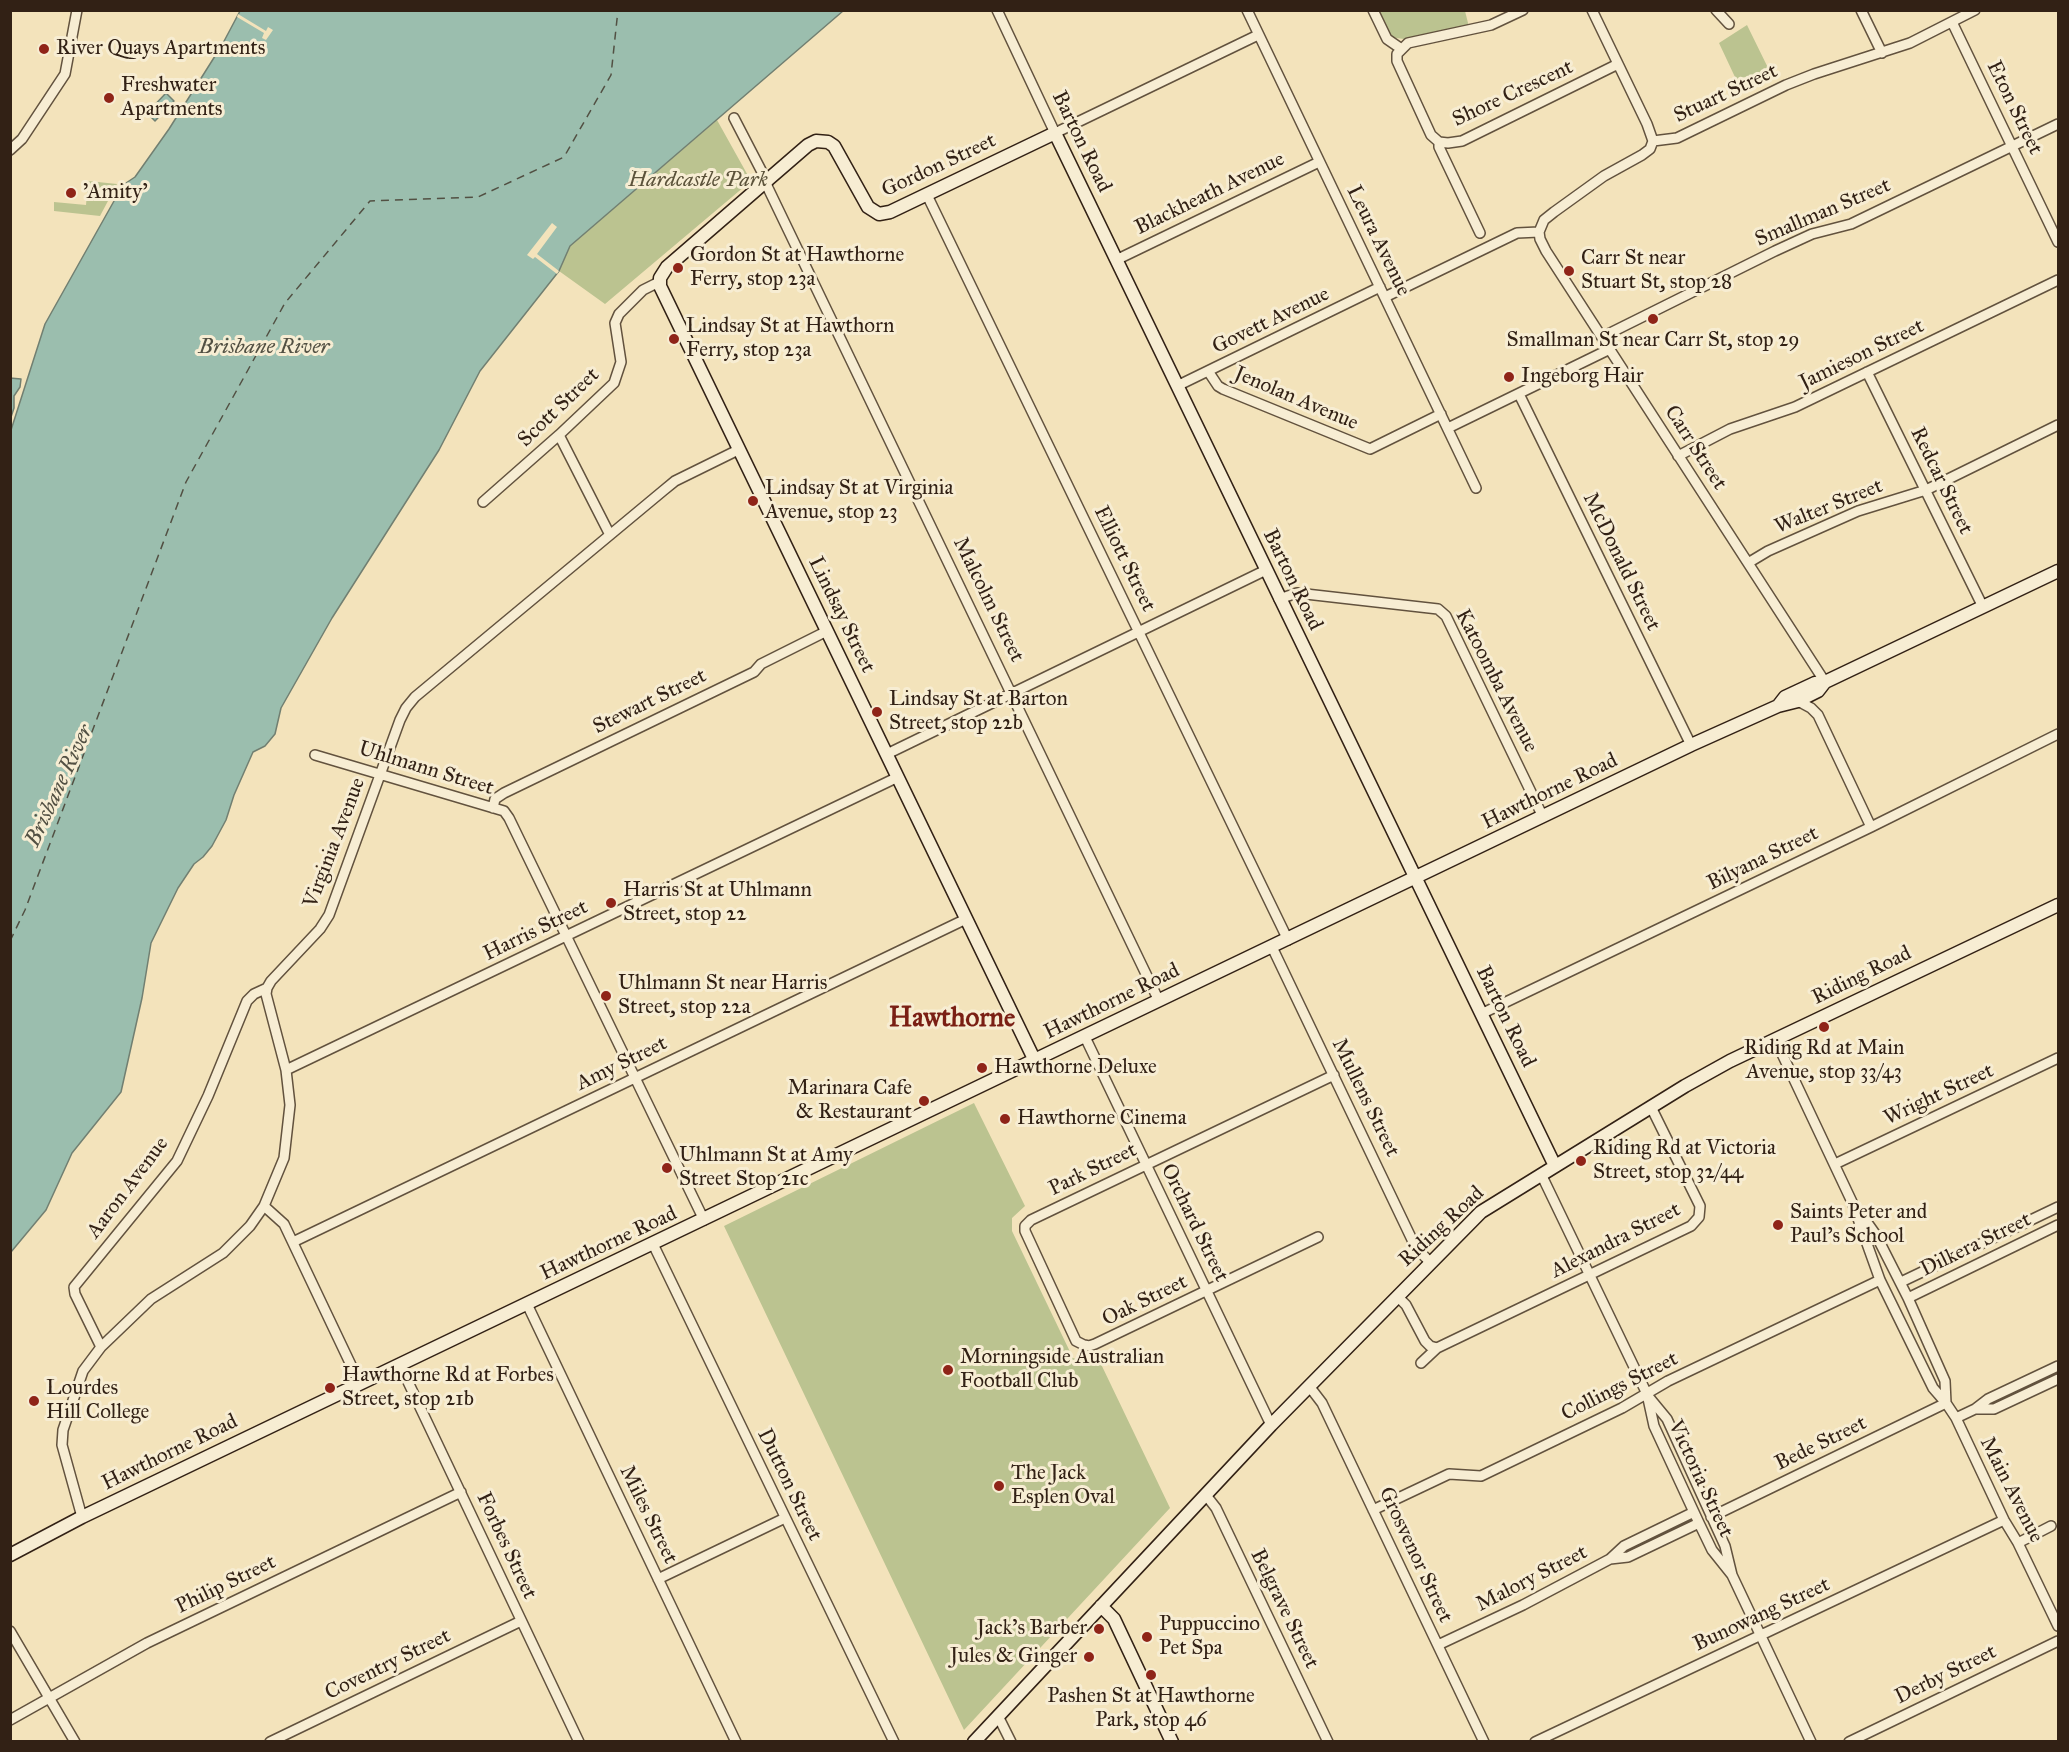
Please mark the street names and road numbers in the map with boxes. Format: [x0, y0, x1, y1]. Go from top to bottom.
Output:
street label: Shore Crescent [1449, 55, 1577, 133]
street label: Eton Street [1980, 57, 2048, 159]
street label: Stuart Street [1670, 59, 1782, 129]
street label: Barton Road [1046, 87, 1116, 197]
street label: Gordon Street [878, 129, 1000, 203]
street label: Blackheath Avenue [1131, 147, 1289, 241]
street label: Smallman Street [1752, 173, 1894, 253]
street label: Leura Avenue [1340, 182, 1416, 300]
street label: Govett Avenue [1208, 282, 1334, 360]
street label: Jamieson Street [1796, 314, 1928, 396]
street label: Jenolan Avenue [1230, 362, 1362, 436]
street label: Scott Street [513, 363, 605, 453]
street label: Carr Street [1658, 401, 1732, 495]
street label: Redcar Street [1904, 423, 1978, 539]
street label: Walter Street [1771, 474, 1887, 540]
street label: McDonald Street [1577, 489, 1665, 635]
street label: Elliott Street [1088, 502, 1160, 616]
street label: Barton Road [1257, 525, 1327, 635]
street label: Malcolm Street [947, 534, 1029, 666]
street label: Lindsay Street [802, 553, 880, 677]
street label: Katoomba Avenue [1449, 605, 1543, 757]
street label: Stewart Street [589, 664, 711, 740]
street label: Uhlmann Street [355, 737, 497, 801]
street label: Hawthorne Road [1478, 748, 1622, 836]
street label: Virginia Avenue [299, 774, 371, 912]
street label: Bilyana Street [1703, 821, 1823, 897]
street label: Harris Street [480, 895, 592, 967]
street label: Riding Road [1808, 941, 1916, 1011]
street label: Hawthorne Road [1040, 958, 1184, 1046]
street label: Barton Road [1470, 962, 1540, 1072]
street label: Amy Street [572, 1031, 672, 1097]
street label: Mullens Street [1326, 1035, 1404, 1161]
street label: Wright Street [1880, 1059, 1998, 1131]
street label: Aaron Avenue [82, 1132, 174, 1244]
street label: Park Street [1045, 1138, 1141, 1202]
street label: Orchard Street [1155, 1160, 1233, 1286]
street label: Riding Road [1394, 1181, 1490, 1273]
street label: Alexandra Street [1547, 1198, 1685, 1284]
street label: Hawthorne Road [537, 1201, 681, 1287]
street label: Dilkera Street [1917, 1207, 2035, 1283]
street label: Oak Street [1098, 1270, 1192, 1332]
street label: Collings Street [1557, 1347, 1683, 1427]
street label: Hawthorne Road [98, 1409, 242, 1497]
street label: Bede Street [1771, 1411, 1871, 1477]
street label: Victoria Street [1662, 1416, 1738, 1542]
street label: Dutton Street [751, 1425, 827, 1545]
street label: Main Avenue [1974, 1433, 2048, 1547]
street label: Miles Street [613, 1462, 683, 1568]
street label: Grosvenor Street [1373, 1483, 1457, 1627]
street label: Forbes Street [470, 1489, 542, 1603]
street label: Malory Street [1472, 1540, 1592, 1618]
street label: Belgrave Street [1244, 1545, 1324, 1673]
street label: Philip Street [172, 1550, 280, 1620]
street label: Bunowang Street [1690, 1572, 1834, 1658]
street label: Coventry Street [321, 1624, 455, 1706]
street label: Derby Street [1891, 1640, 2001, 1710]

